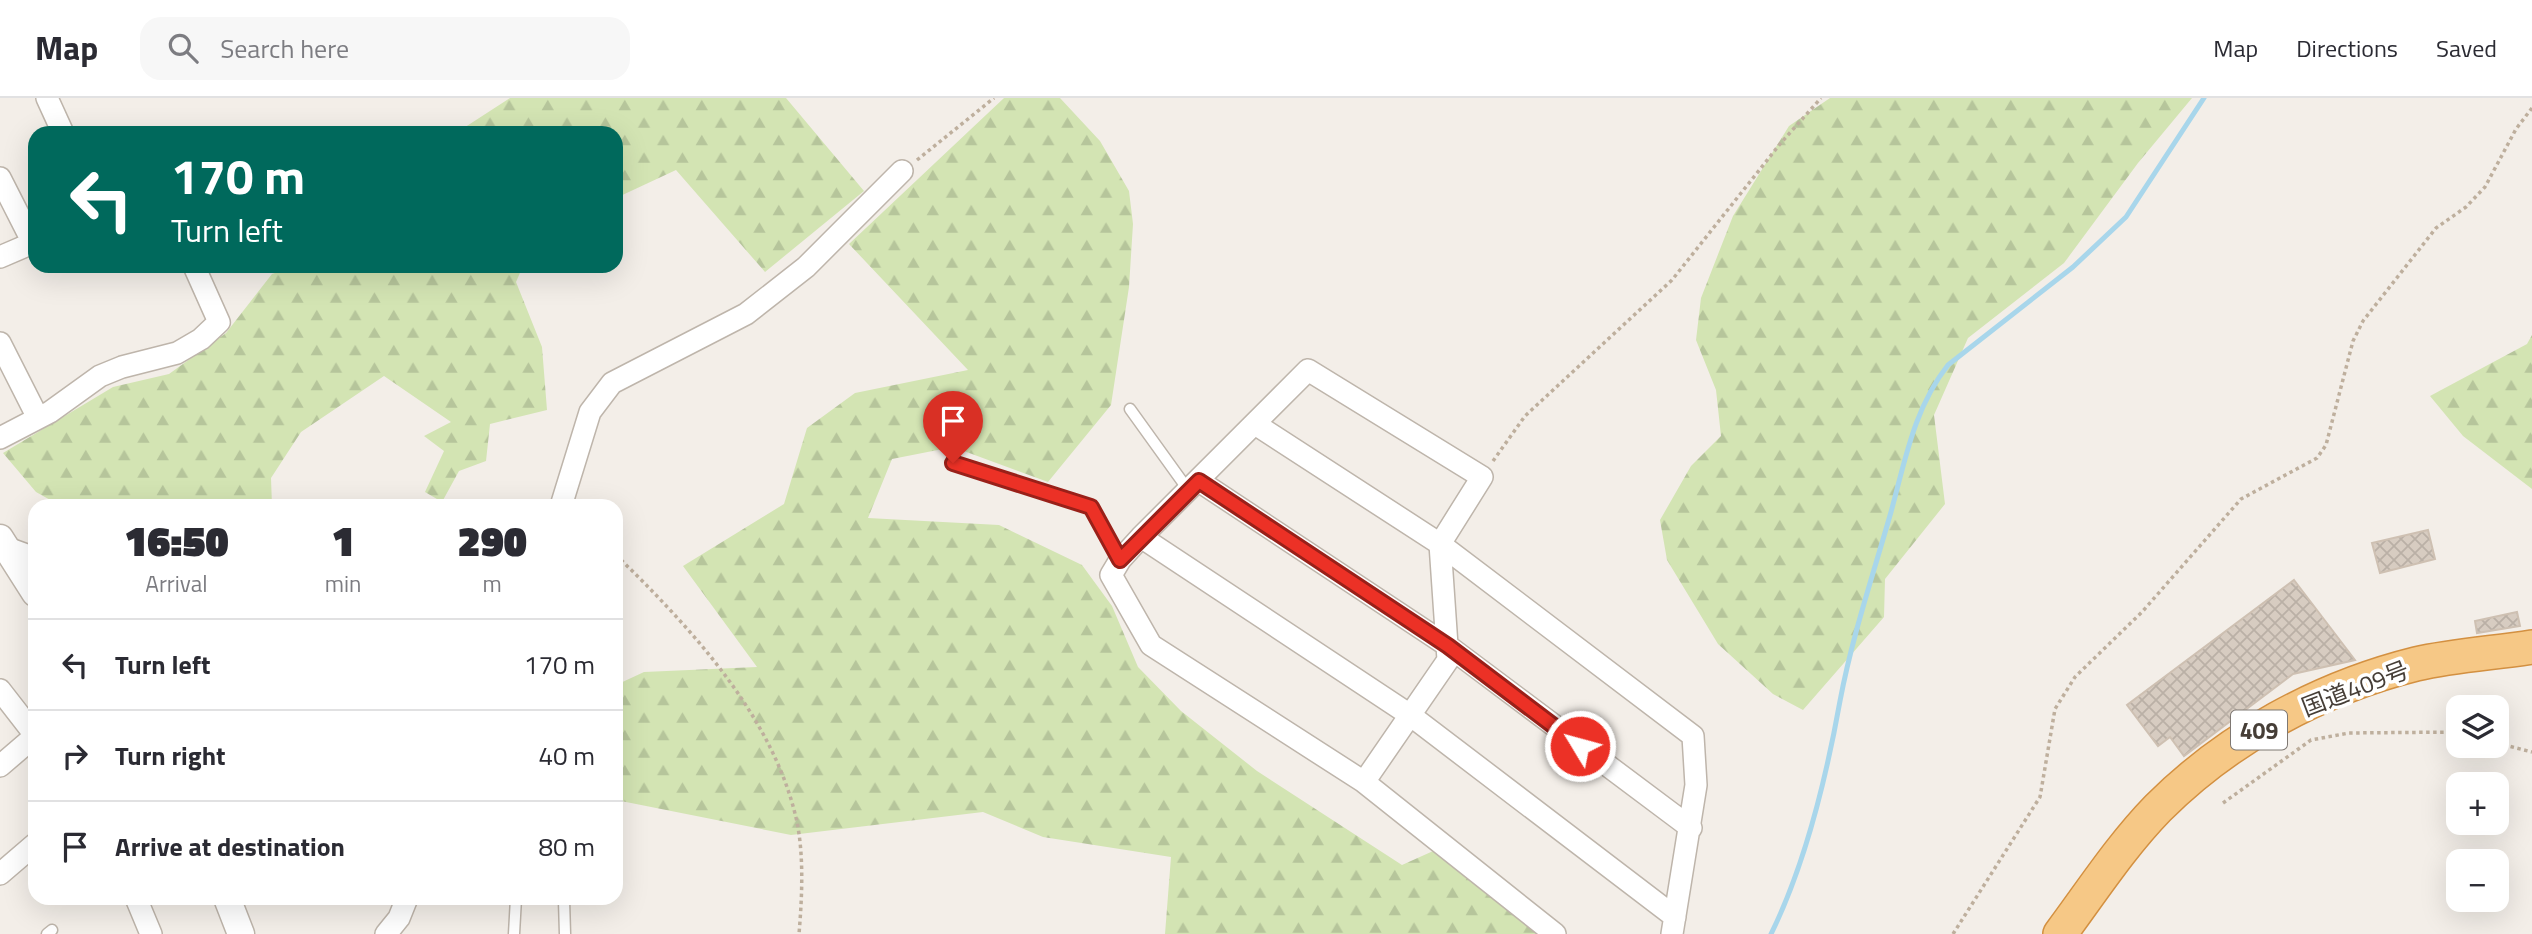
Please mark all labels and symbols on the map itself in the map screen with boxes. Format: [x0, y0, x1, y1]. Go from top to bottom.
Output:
pin [923, 391, 983, 463]
street label: 国道409号 [2296, 651, 2414, 725]
position arrow [1543, 709, 1617, 783]
road number: 409 [2231, 710, 2287, 750]

